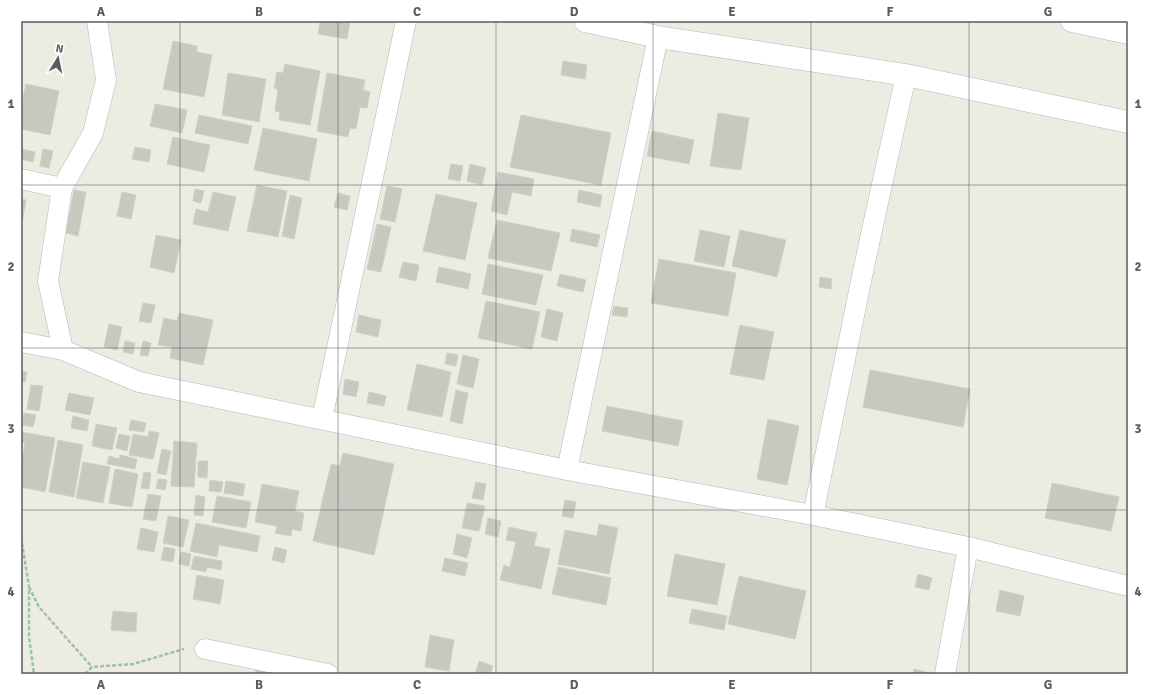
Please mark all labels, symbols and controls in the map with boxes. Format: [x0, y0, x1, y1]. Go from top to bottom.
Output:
text: A [97, 4, 106, 20]
text: B [255, 4, 263, 20]
text: C [413, 4, 421, 20]
text: D [570, 4, 579, 20]
text: E [728, 4, 736, 20]
text: F [887, 4, 894, 20]
text: G [1044, 4, 1052, 20]
north arrow [38, 38, 78, 78]
text: N [55, 42, 65, 56]
text: 1 [7, 96, 15, 112]
text: 1 [1134, 96, 1142, 112]
text: 2 [7, 259, 15, 275]
text: 2 [1134, 259, 1142, 275]
text: 3 [7, 421, 15, 437]
text: 3 [1134, 421, 1142, 437]
text: 4 [7, 584, 15, 600]
text: 4 [1134, 584, 1142, 600]
text: A [97, 677, 106, 693]
text: B [255, 677, 263, 693]
text: C [413, 677, 421, 693]
text: D [570, 677, 579, 693]
text: E [728, 677, 736, 693]
text: F [887, 677, 894, 693]
text: G [1044, 677, 1052, 693]

